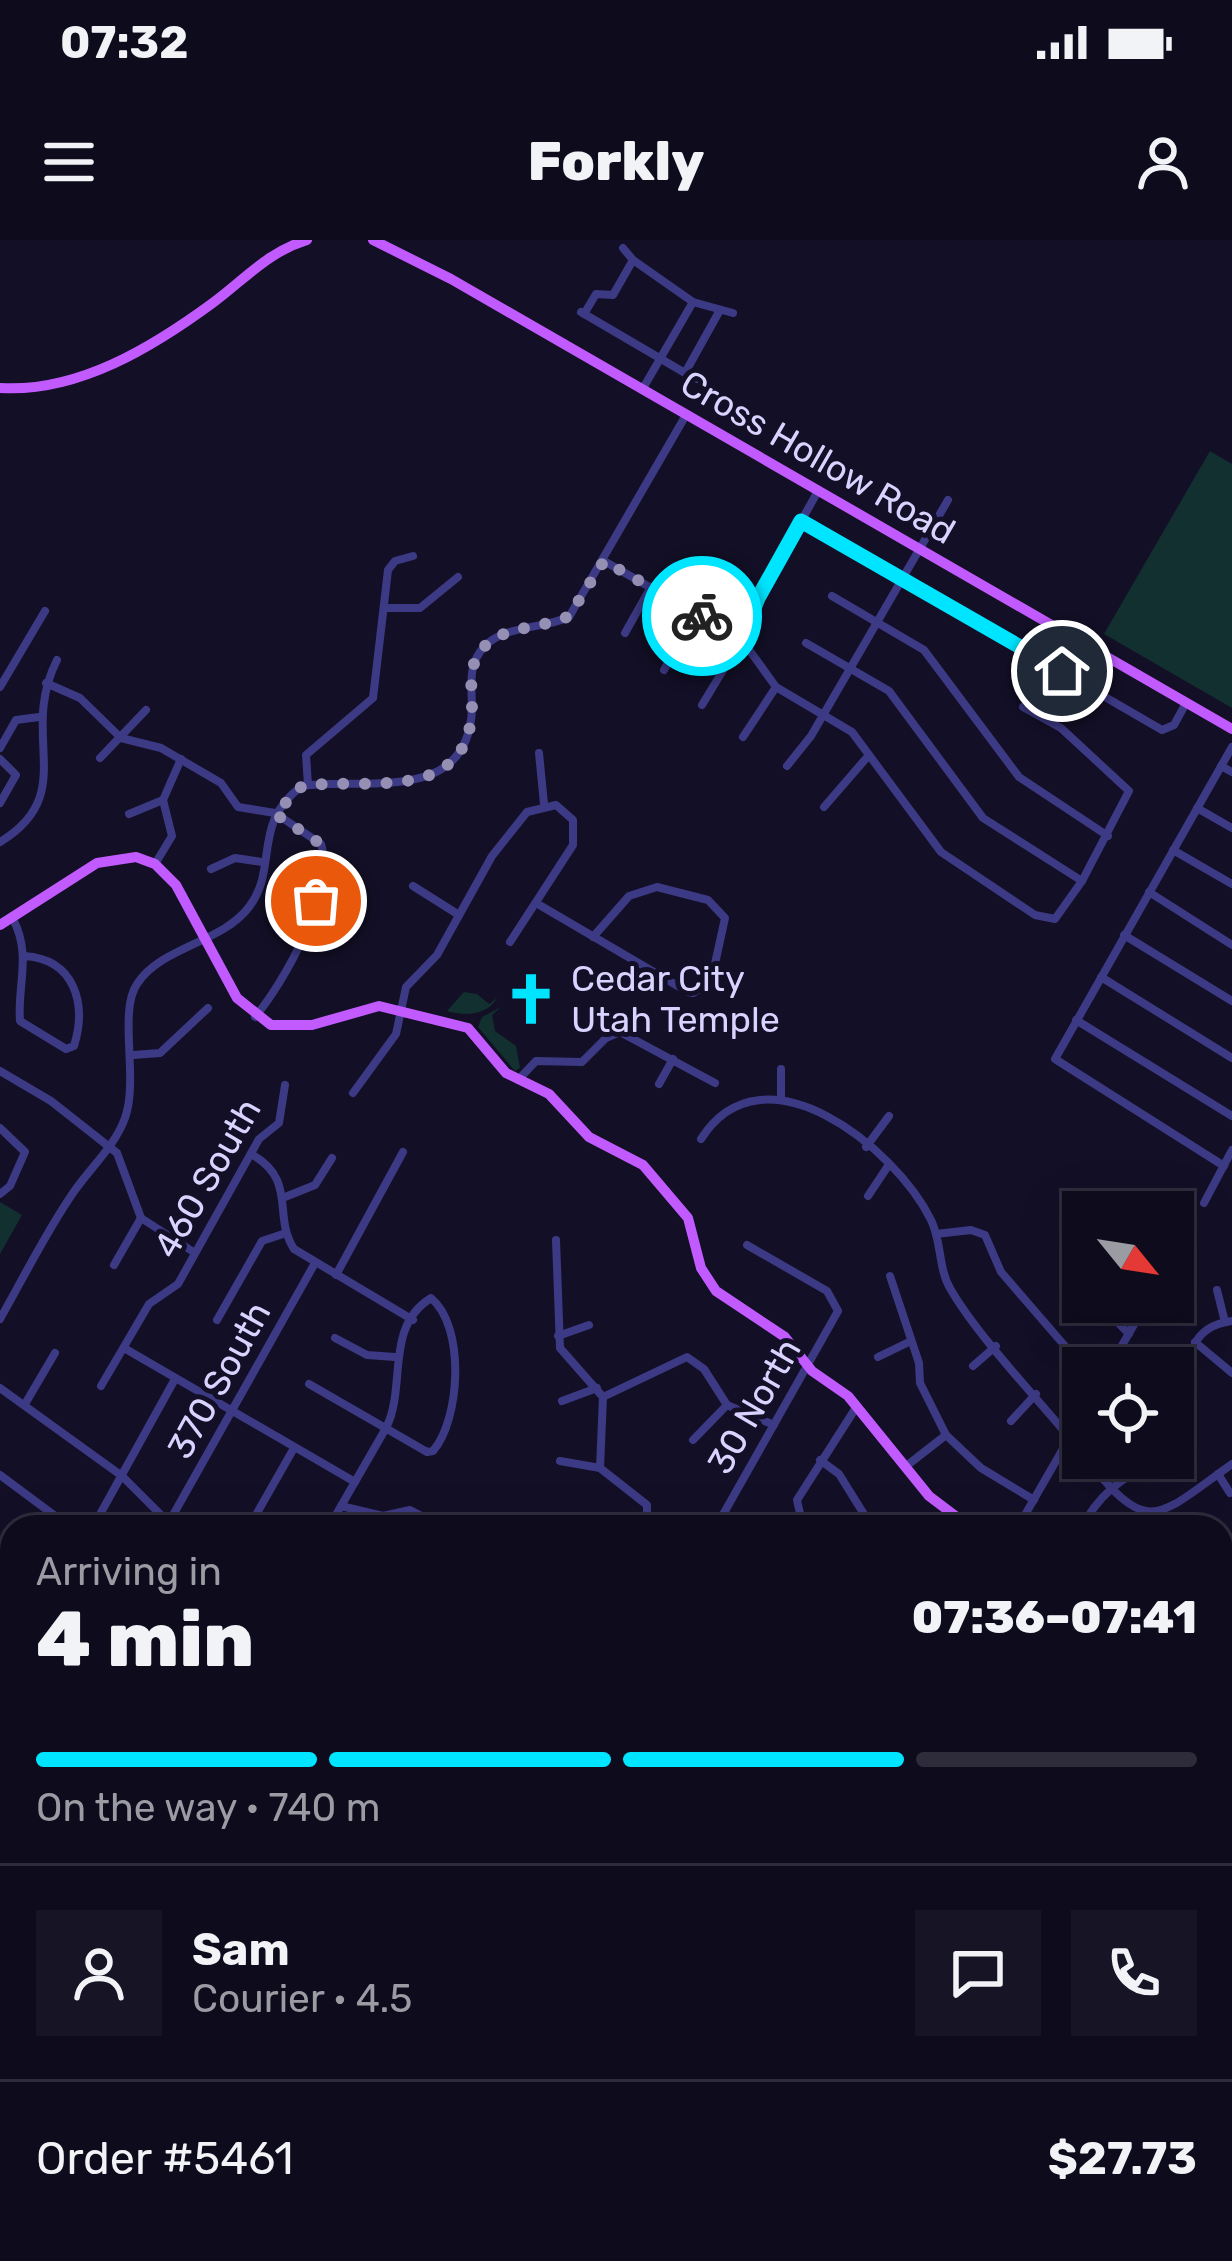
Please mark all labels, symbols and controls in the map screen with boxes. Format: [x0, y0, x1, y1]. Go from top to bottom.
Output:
text: 07:32 [60, 16, 188, 69]
icon: menu [36, 129, 102, 195]
icon: person [1130, 129, 1196, 195]
text: Forkly [528, 130, 704, 194]
street label: Cross Hollow Road [673, 361, 963, 553]
courier [642, 556, 762, 676]
icon: bike [669, 583, 735, 649]
pin [1011, 620, 1113, 722]
icon: home [1029, 638, 1095, 704]
pin [265, 850, 367, 952]
icon: bag [283, 868, 349, 934]
place label: Cedar City Utah Temple [571, 957, 780, 1041]
church icon: Cedar City Utah Temple [502, 970, 560, 1028]
street label: 460 South [144, 1091, 270, 1265]
north arrow [1062, 1191, 1194, 1323]
map controls [1062, 1191, 1194, 1479]
street label: 370 South [158, 1294, 280, 1466]
street label: 30 North [698, 1331, 810, 1481]
button: locate [1062, 1347, 1194, 1479]
text: Arriving in [36, 1549, 222, 1595]
text: 07:36–07:41 [912, 1591, 1197, 1644]
text: 4 min [36, 1593, 254, 1686]
text: On the way · 740 m [36, 1785, 380, 1831]
button: person [36, 1910, 162, 2036]
button: chat [915, 1910, 1041, 2036]
button: phone [1071, 1910, 1197, 2036]
text: Sam [192, 1923, 290, 1976]
text: Courier · 4.5 [192, 1976, 412, 2022]
text: Order #5461 [36, 2132, 294, 2185]
text: $27.73 [1048, 2132, 1197, 2185]

